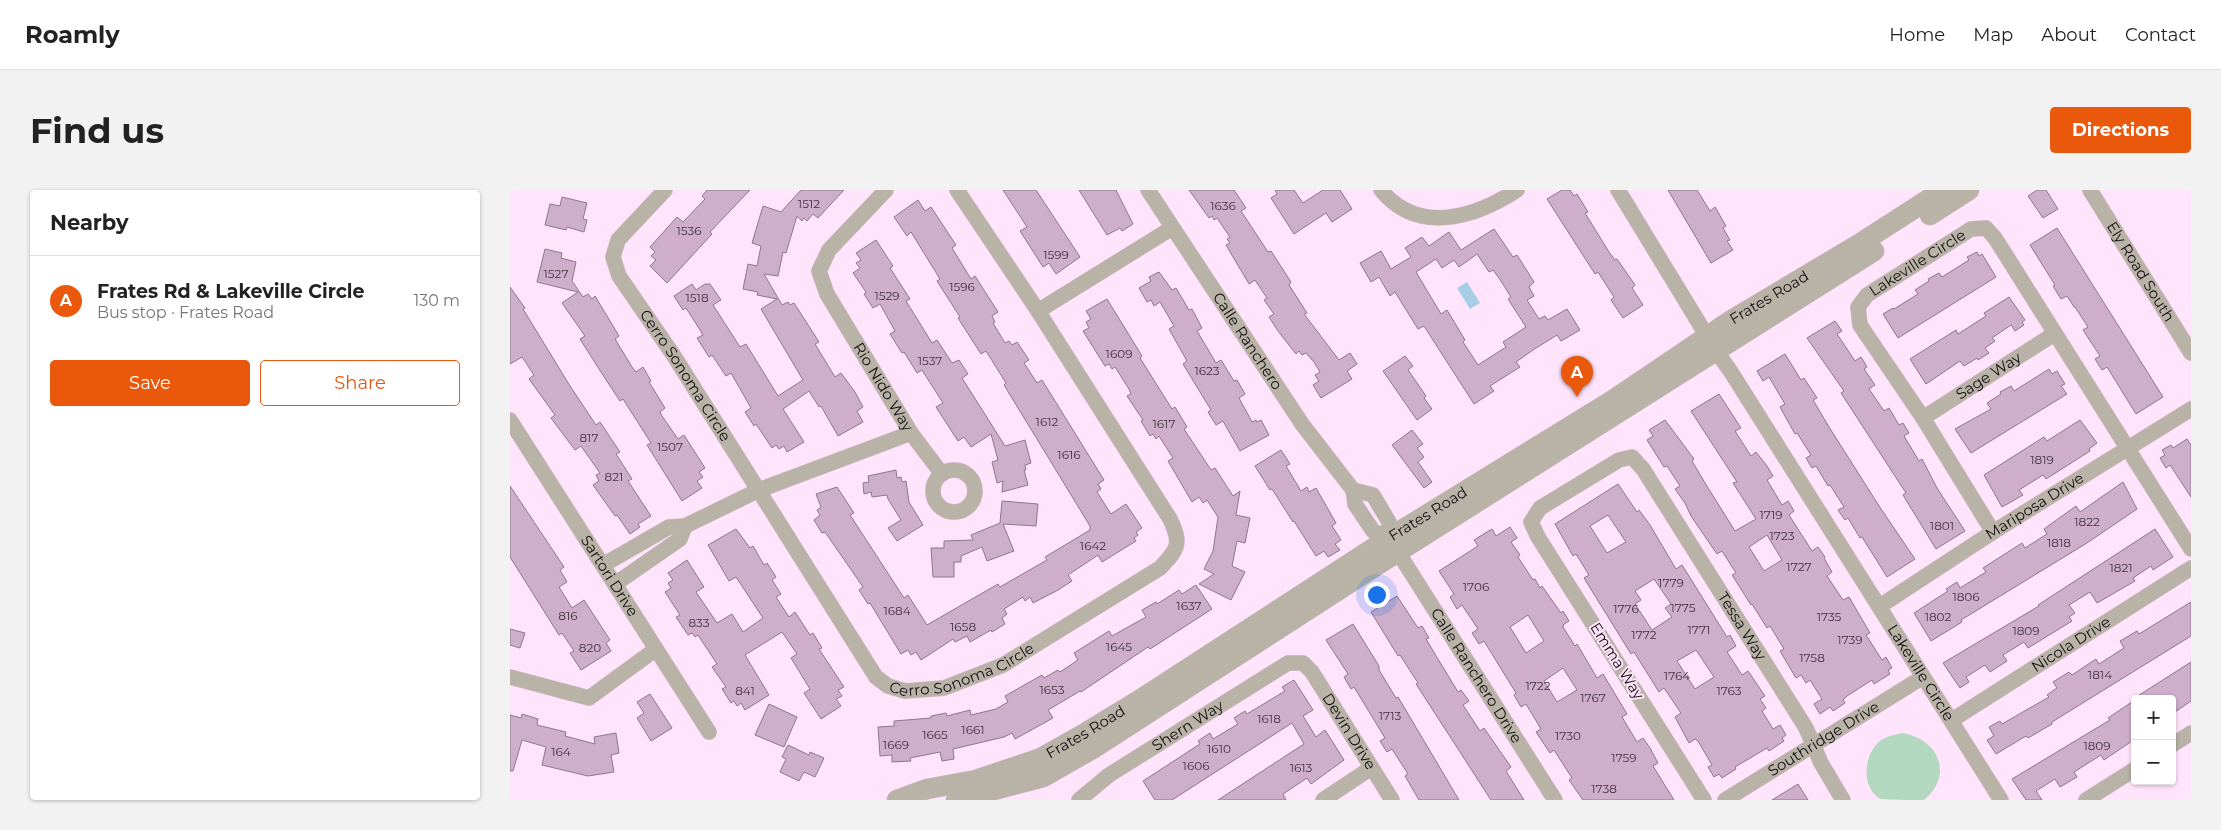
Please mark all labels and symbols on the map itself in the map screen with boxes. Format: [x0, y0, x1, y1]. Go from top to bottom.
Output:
house number: 1512 [798, 196, 820, 211]
house number: 1636 [1210, 198, 1236, 213]
street label: Ely Road South [2103, 218, 2179, 325]
house number: 1536 [676, 223, 702, 238]
street label: Lakeville Circle [1865, 225, 1969, 300]
house number: 1599 [1043, 247, 1069, 262]
house number: 1527 [544, 266, 568, 281]
street label: Frates Road [1726, 266, 1812, 328]
house number: 1596 [949, 279, 975, 294]
house number: 1529 [874, 288, 900, 303]
street label: Calle Ranchero [1209, 288, 1287, 393]
house number: 1518 [685, 290, 709, 305]
street label: Cerro Sonoma Circle [636, 306, 735, 445]
street label: Rio Nido Way [849, 339, 918, 435]
house number: 1609 [1106, 346, 1132, 361]
street label: Sage Way [1952, 347, 2025, 403]
house number: 1537 [918, 353, 942, 368]
pin: A [1561, 356, 1593, 397]
house number: 1623 [1194, 363, 1220, 378]
house number: 1612 [1036, 414, 1059, 429]
house number: 1617 [1152, 416, 1176, 431]
house number: 817 [579, 430, 599, 445]
house number: 1507 [657, 439, 683, 454]
house number: 1616 [1057, 447, 1081, 462]
house number: 1819 [2030, 452, 2054, 467]
street label: Mariposa Drive [1982, 468, 2087, 543]
house number: 821 [605, 469, 623, 484]
street label: Frates Road [1385, 482, 1471, 545]
house number: 1719 [1759, 507, 1783, 522]
house number: 1822 [2074, 514, 2100, 529]
house number: 1801 [1930, 518, 1954, 533]
house number: 1723 [1770, 528, 1795, 543]
street label: Sartori Drive [577, 531, 643, 620]
house number: 1818 [2047, 535, 2071, 550]
house number: 1642 [1080, 538, 1106, 553]
house number: 1727 [1786, 559, 1812, 574]
house number: 1821 [2109, 560, 2133, 575]
house number: 1779 [1658, 575, 1684, 590]
house number: 1706 [1463, 579, 1489, 594]
your location [1364, 582, 1390, 608]
street label: Tessa Way [1714, 588, 1771, 664]
house number: 1806 [1952, 589, 1980, 604]
house number: 1637 [1176, 598, 1202, 613]
house number: 1775 [1670, 600, 1696, 615]
house number: 1776 [1613, 601, 1639, 616]
house number: 1684 [883, 603, 911, 618]
street label: Calle Ranchero Drive [1427, 604, 1527, 747]
house number: 816 [558, 608, 578, 623]
house number: 1735 [1817, 609, 1842, 624]
house number: 1802 [1925, 609, 1952, 624]
street label: Nicola Drive [2028, 612, 2114, 676]
house number: 833 [688, 615, 710, 630]
house number: 1658 [950, 619, 976, 634]
street label: Emma Way [1586, 619, 1649, 703]
street label: Lakeville Circle [1884, 621, 1959, 724]
house number: 1771 [1688, 622, 1710, 637]
house number: 1809 [2012, 623, 2040, 638]
house number: 1772 [1631, 627, 1657, 642]
house number: 1739 [1837, 632, 1863, 647]
street label: Cerro Sonoma Circle [887, 638, 1037, 701]
house number: 1645 [1106, 639, 1132, 654]
house number: 820 [579, 640, 601, 655]
house number: 1758 [1799, 650, 1825, 665]
house number: 1814 [2088, 667, 2112, 682]
house number: 1764 [1664, 668, 1690, 683]
house number: 1722 [1525, 678, 1551, 693]
house number: 1653 [1039, 682, 1065, 697]
house number: 841 [735, 683, 755, 698]
house number: 1763 [1716, 683, 1742, 698]
street label: Devin Drive [1318, 689, 1381, 773]
house number: 1767 [1580, 690, 1606, 705]
street label: Shern Way [1148, 695, 1228, 755]
street label: Southridge Drive [1764, 697, 1883, 780]
street label: Frates Road [1042, 701, 1129, 762]
house number: 1713 [1379, 708, 1402, 723]
house number: 1618 [1257, 711, 1281, 726]
house number: 1661 [961, 722, 985, 737]
house number: 1665 [922, 727, 948, 742]
house number: 1730 [1555, 728, 1581, 743]
house number: 1669 [883, 737, 909, 752]
house number: 1809 [2083, 738, 2111, 753]
house number: 1610 [1207, 741, 1231, 756]
house number: 164 [551, 744, 571, 759]
house number: 1759 [1611, 750, 1637, 765]
house number: 1606 [1183, 758, 1209, 773]
house number: 1613 [1290, 760, 1313, 775]
house number: 1738 [1591, 781, 1617, 796]

